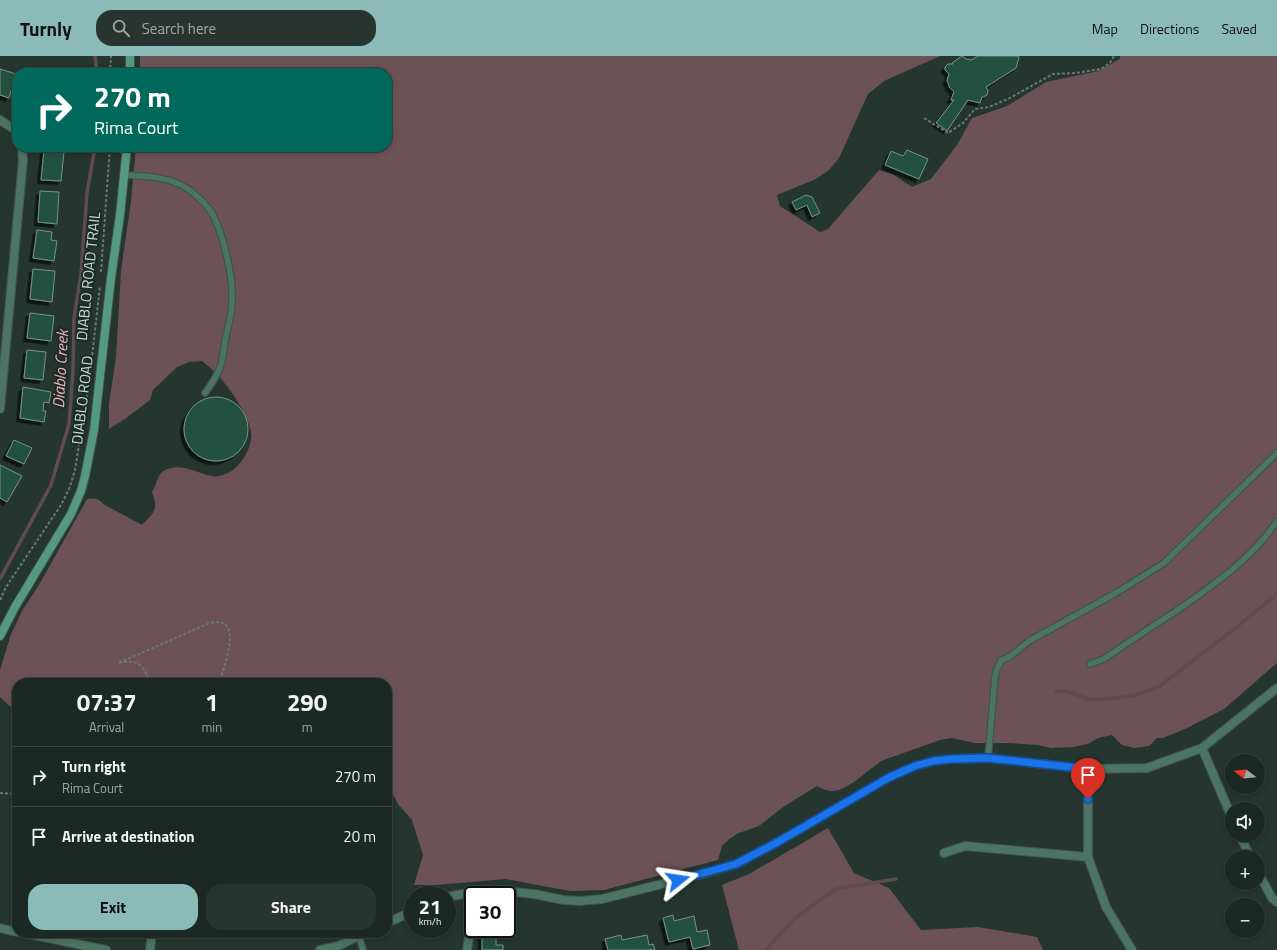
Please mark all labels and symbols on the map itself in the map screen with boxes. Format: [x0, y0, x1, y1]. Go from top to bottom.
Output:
street label: DIABLO ROAD TRAIL [70, 210, 106, 342]
water label: Diablo Creek [46, 327, 74, 409]
street label: DIABLO ROAD [65, 354, 99, 446]
north arrow [1225, 754, 1265, 794]
pin [1071, 758, 1105, 799]
position arrow [657, 859, 699, 901]
speed limit sign: 30 [464, 886, 516, 938]

